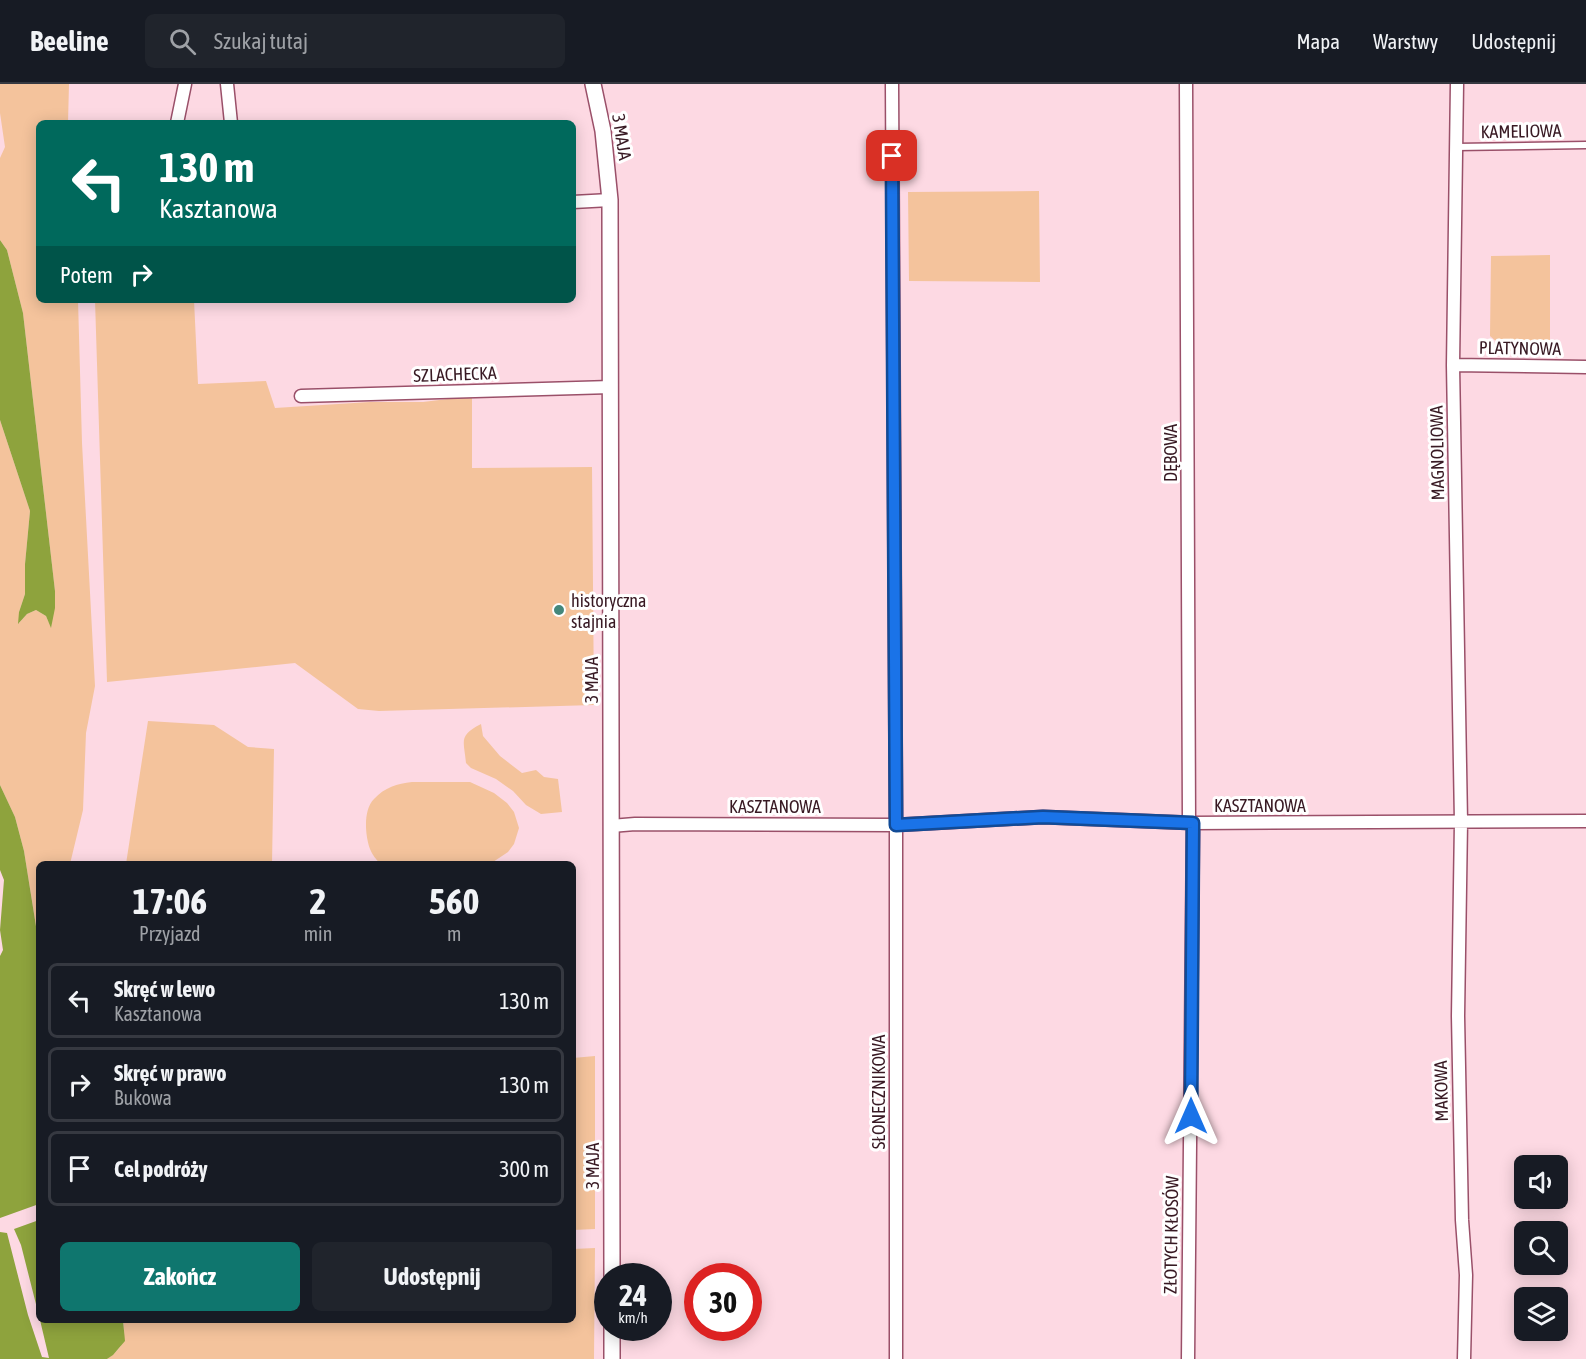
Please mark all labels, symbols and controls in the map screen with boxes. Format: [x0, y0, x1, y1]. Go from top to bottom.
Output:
search box [145, 14, 565, 68]
text: Beeline [30, 25, 109, 57]
icon: search [166, 25, 199, 58]
text: Szukaj tutaj [214, 28, 308, 54]
text: Mapa [1296, 29, 1340, 53]
text: Warstwy [1373, 29, 1438, 53]
text: Udostępnij [1471, 29, 1556, 53]
street label: 3 MAJA [608, 112, 636, 162]
street label: KAMELIOWA [1480, 120, 1562, 142]
pin [866, 130, 917, 181]
icon: arrive [875, 139, 908, 172]
text: 130 m [159, 143, 254, 191]
icon: left [60, 144, 138, 222]
text: Kasztanowa [159, 193, 278, 224]
icon: right [125, 258, 158, 291]
text: Potem [60, 262, 113, 288]
street label: PLATYNOWA [1479, 337, 1561, 359]
street label: SZLACHECKA [413, 362, 497, 386]
street label: MAGNOLIOWA [1426, 405, 1448, 501]
street label: DĘBOWA [1160, 424, 1181, 482]
place label: historyczna stajnia [571, 590, 646, 632]
marker: historyczna stajnia [552, 603, 566, 617]
street label: 3 MAJA [581, 657, 602, 703]
street label: KASZTANOWA [1214, 795, 1306, 816]
street label: KASZTANOWA [729, 796, 821, 817]
text: 17:06 [132, 880, 207, 922]
text: 2 [310, 880, 326, 922]
text: 560 [429, 880, 480, 922]
text: Przyjazd [139, 922, 201, 945]
text: min [304, 922, 332, 945]
text: m [447, 922, 461, 945]
text: Skręć w lewo [114, 976, 215, 1002]
icon: left [63, 984, 96, 1017]
text: 130 m [499, 988, 549, 1014]
text: Kasztanowa [114, 1002, 202, 1025]
street label: SŁONECZNIKOWA [868, 1035, 889, 1149]
text: Skręć w prawo [114, 1060, 227, 1086]
street label: MAKOWA [1430, 1060, 1452, 1122]
icon: right [63, 1068, 96, 1101]
text: 130 m [499, 1072, 549, 1098]
position arrow [1159, 1084, 1223, 1148]
text: Bukowa [114, 1086, 172, 1109]
street label: 3 MAJA [582, 1143, 603, 1189]
icon: arrive [63, 1152, 96, 1185]
map controls [1514, 1155, 1568, 1341]
button: sound [1514, 1155, 1568, 1209]
text: Cel podróży [114, 1156, 208, 1182]
text: 300 m [499, 1156, 549, 1182]
street label: ZŁOTYCH KŁOSÓW [1159, 1176, 1183, 1294]
button: search [1514, 1221, 1568, 1275]
button: Zakończ [60, 1242, 300, 1311]
button: Udostępnij [312, 1242, 552, 1311]
speed limit sign: 30 [684, 1263, 762, 1341]
text: 24 [619, 1278, 647, 1312]
button: layers [1514, 1287, 1568, 1341]
text: km/h [618, 1309, 648, 1326]

